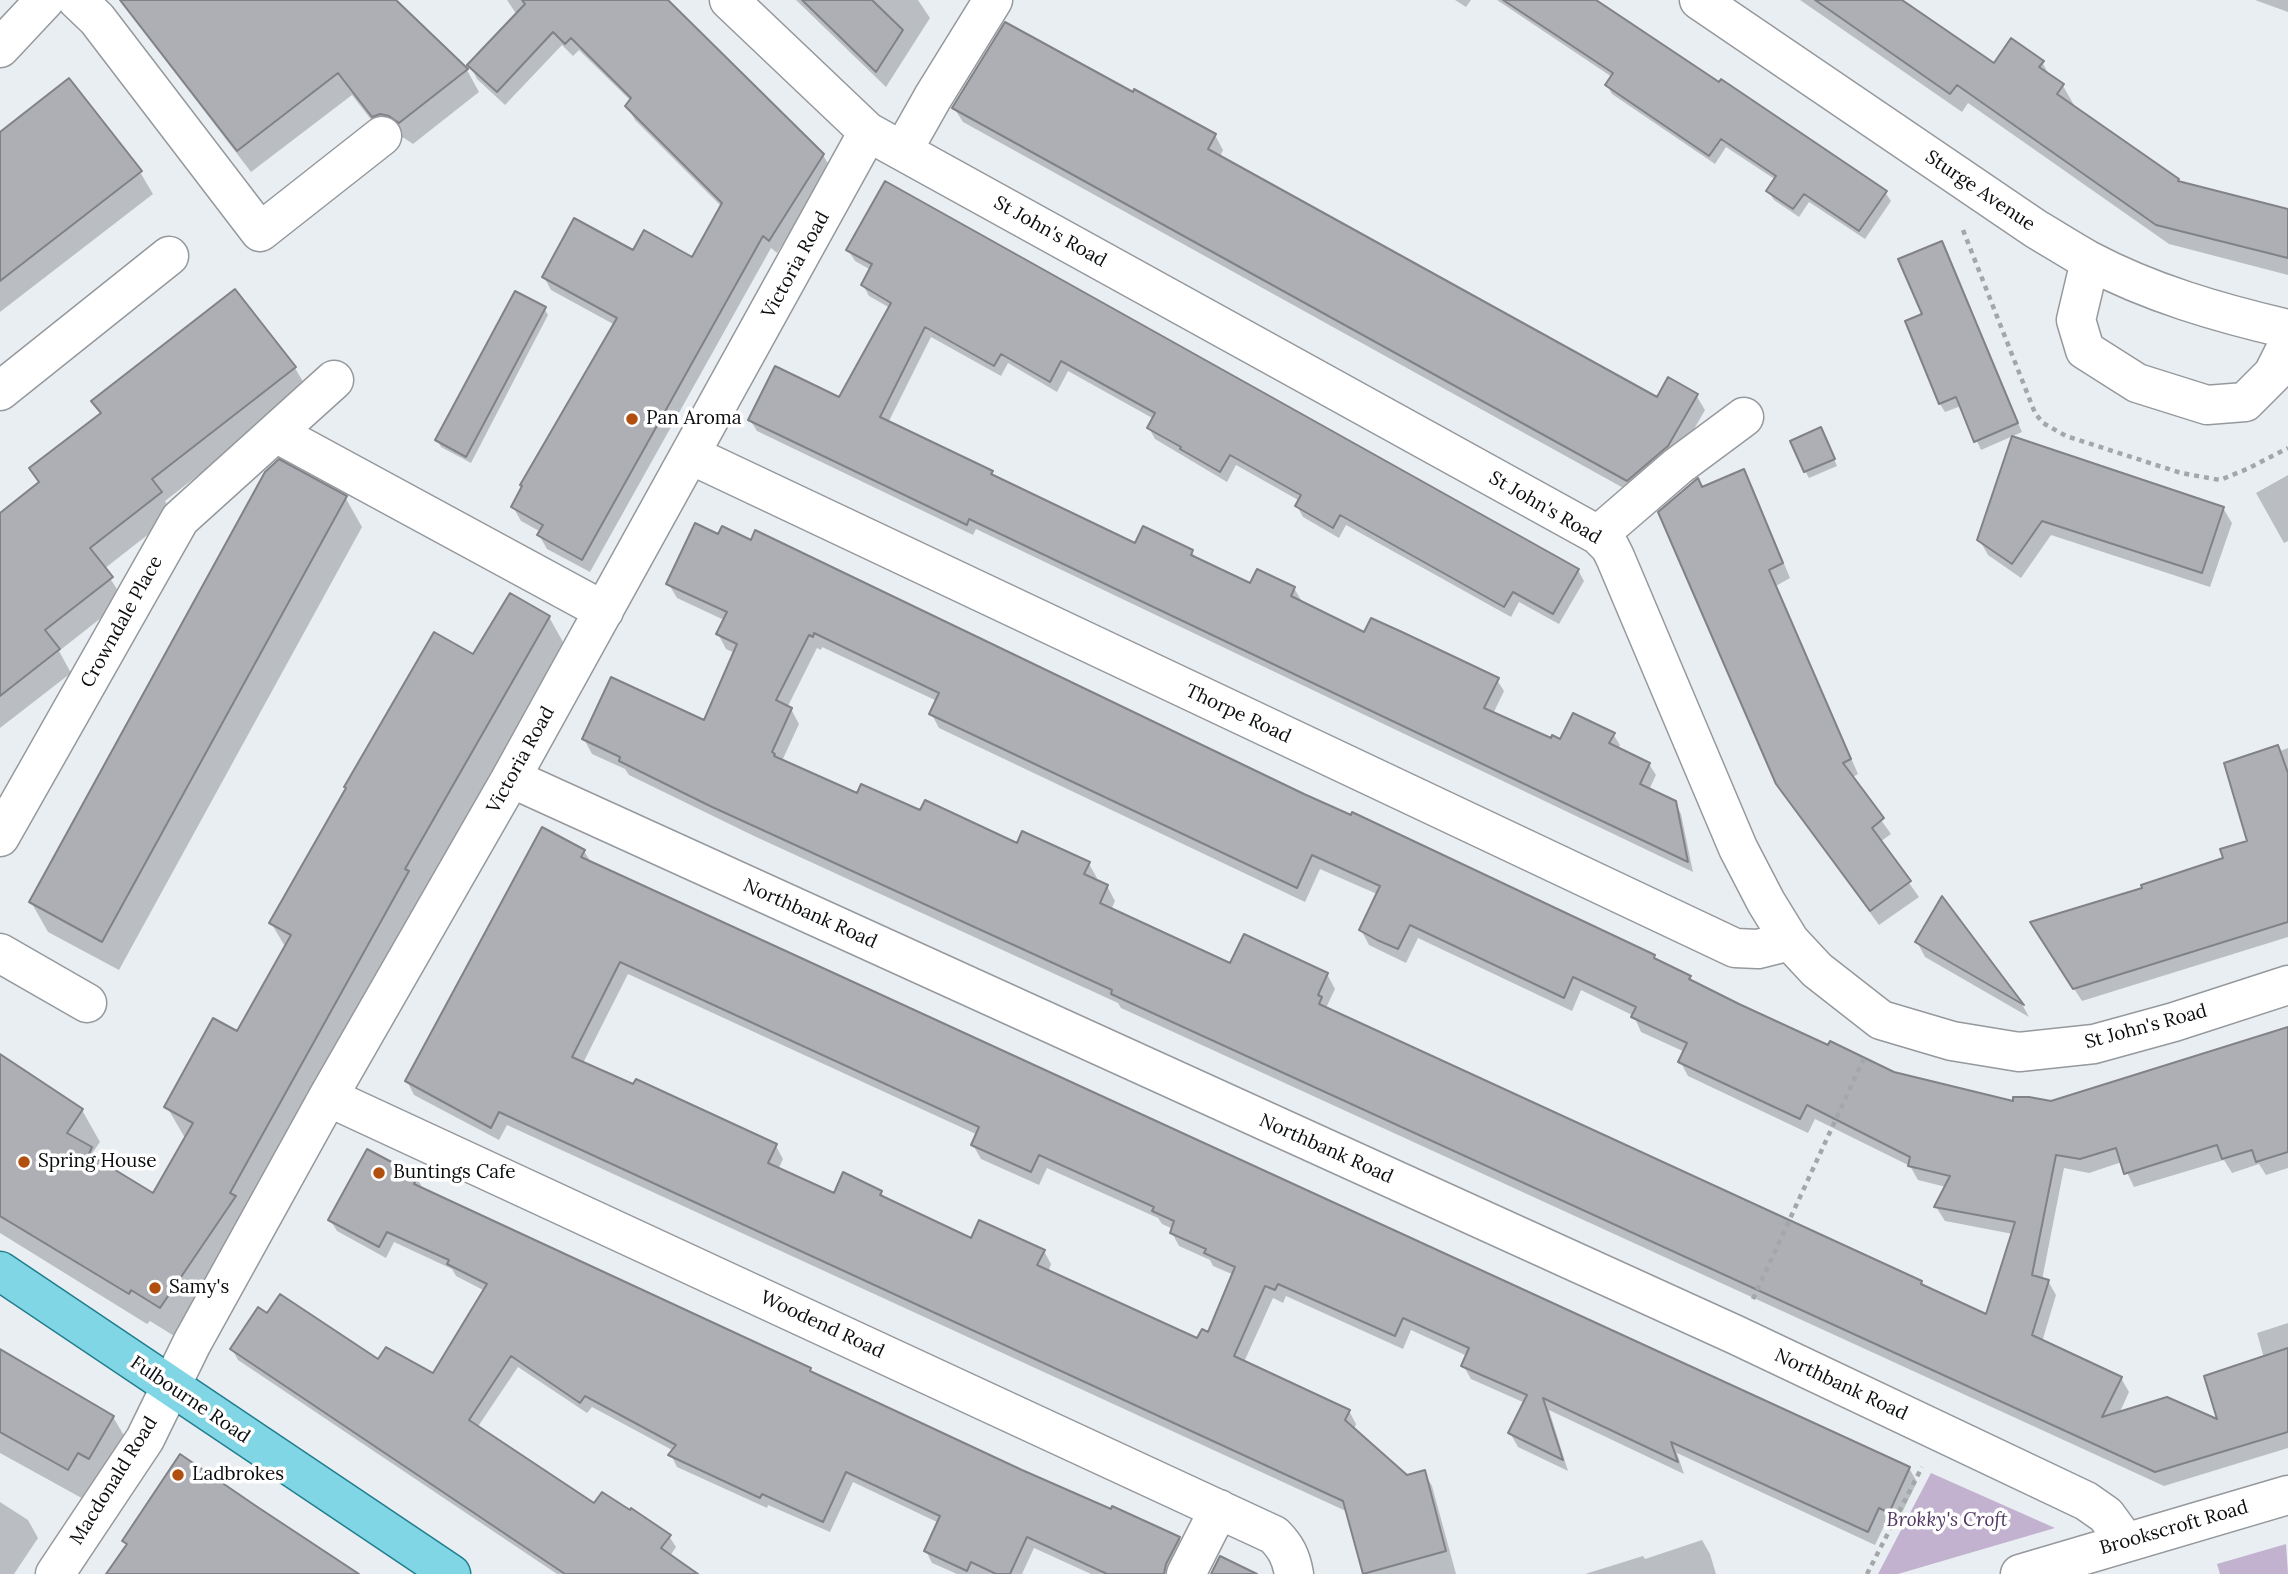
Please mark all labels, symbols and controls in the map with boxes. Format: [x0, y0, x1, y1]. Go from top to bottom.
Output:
street label: Sturge Avenue [1921, 146, 2039, 236]
street label: St John's Road [990, 192, 1110, 272]
street label: Victoria Road [757, 208, 835, 322]
place label: Pan Aroma [646, 408, 742, 430]
marker: Pan Aroma [624, 411, 640, 427]
street label: St John's Road [1485, 467, 1605, 549]
street label: Crowndale Place [76, 552, 168, 692]
street label: Thorpe Road [1182, 680, 1294, 748]
street label: Victoria Road [482, 703, 560, 817]
street label: Northbank Road [740, 874, 880, 954]
street label: St John's Road [2082, 1000, 2210, 1054]
street label: Northbank Road [1256, 1109, 1396, 1189]
place label: Spring House [38, 1151, 157, 1173]
marker: Spring House [16, 1154, 32, 1170]
place label: Buntings Cafe [393, 1162, 516, 1184]
marker: Buntings Cafe [371, 1165, 387, 1181]
place label: Samy's [169, 1277, 229, 1299]
marker: Samy's [147, 1280, 163, 1296]
street label: Woodend Road [756, 1286, 888, 1364]
street label: Northbank Road [1771, 1344, 1911, 1426]
street label: Fulbourne Road [126, 1352, 254, 1448]
street label: Macdonald Road [65, 1413, 163, 1549]
place label: Ladbrokes [192, 1464, 284, 1486]
marker: Ladbrokes [170, 1467, 186, 1483]
street label: Brookscroft Road [2097, 1496, 2251, 1560]
park label: Brokky's Croft [1886, 1510, 2008, 1532]

